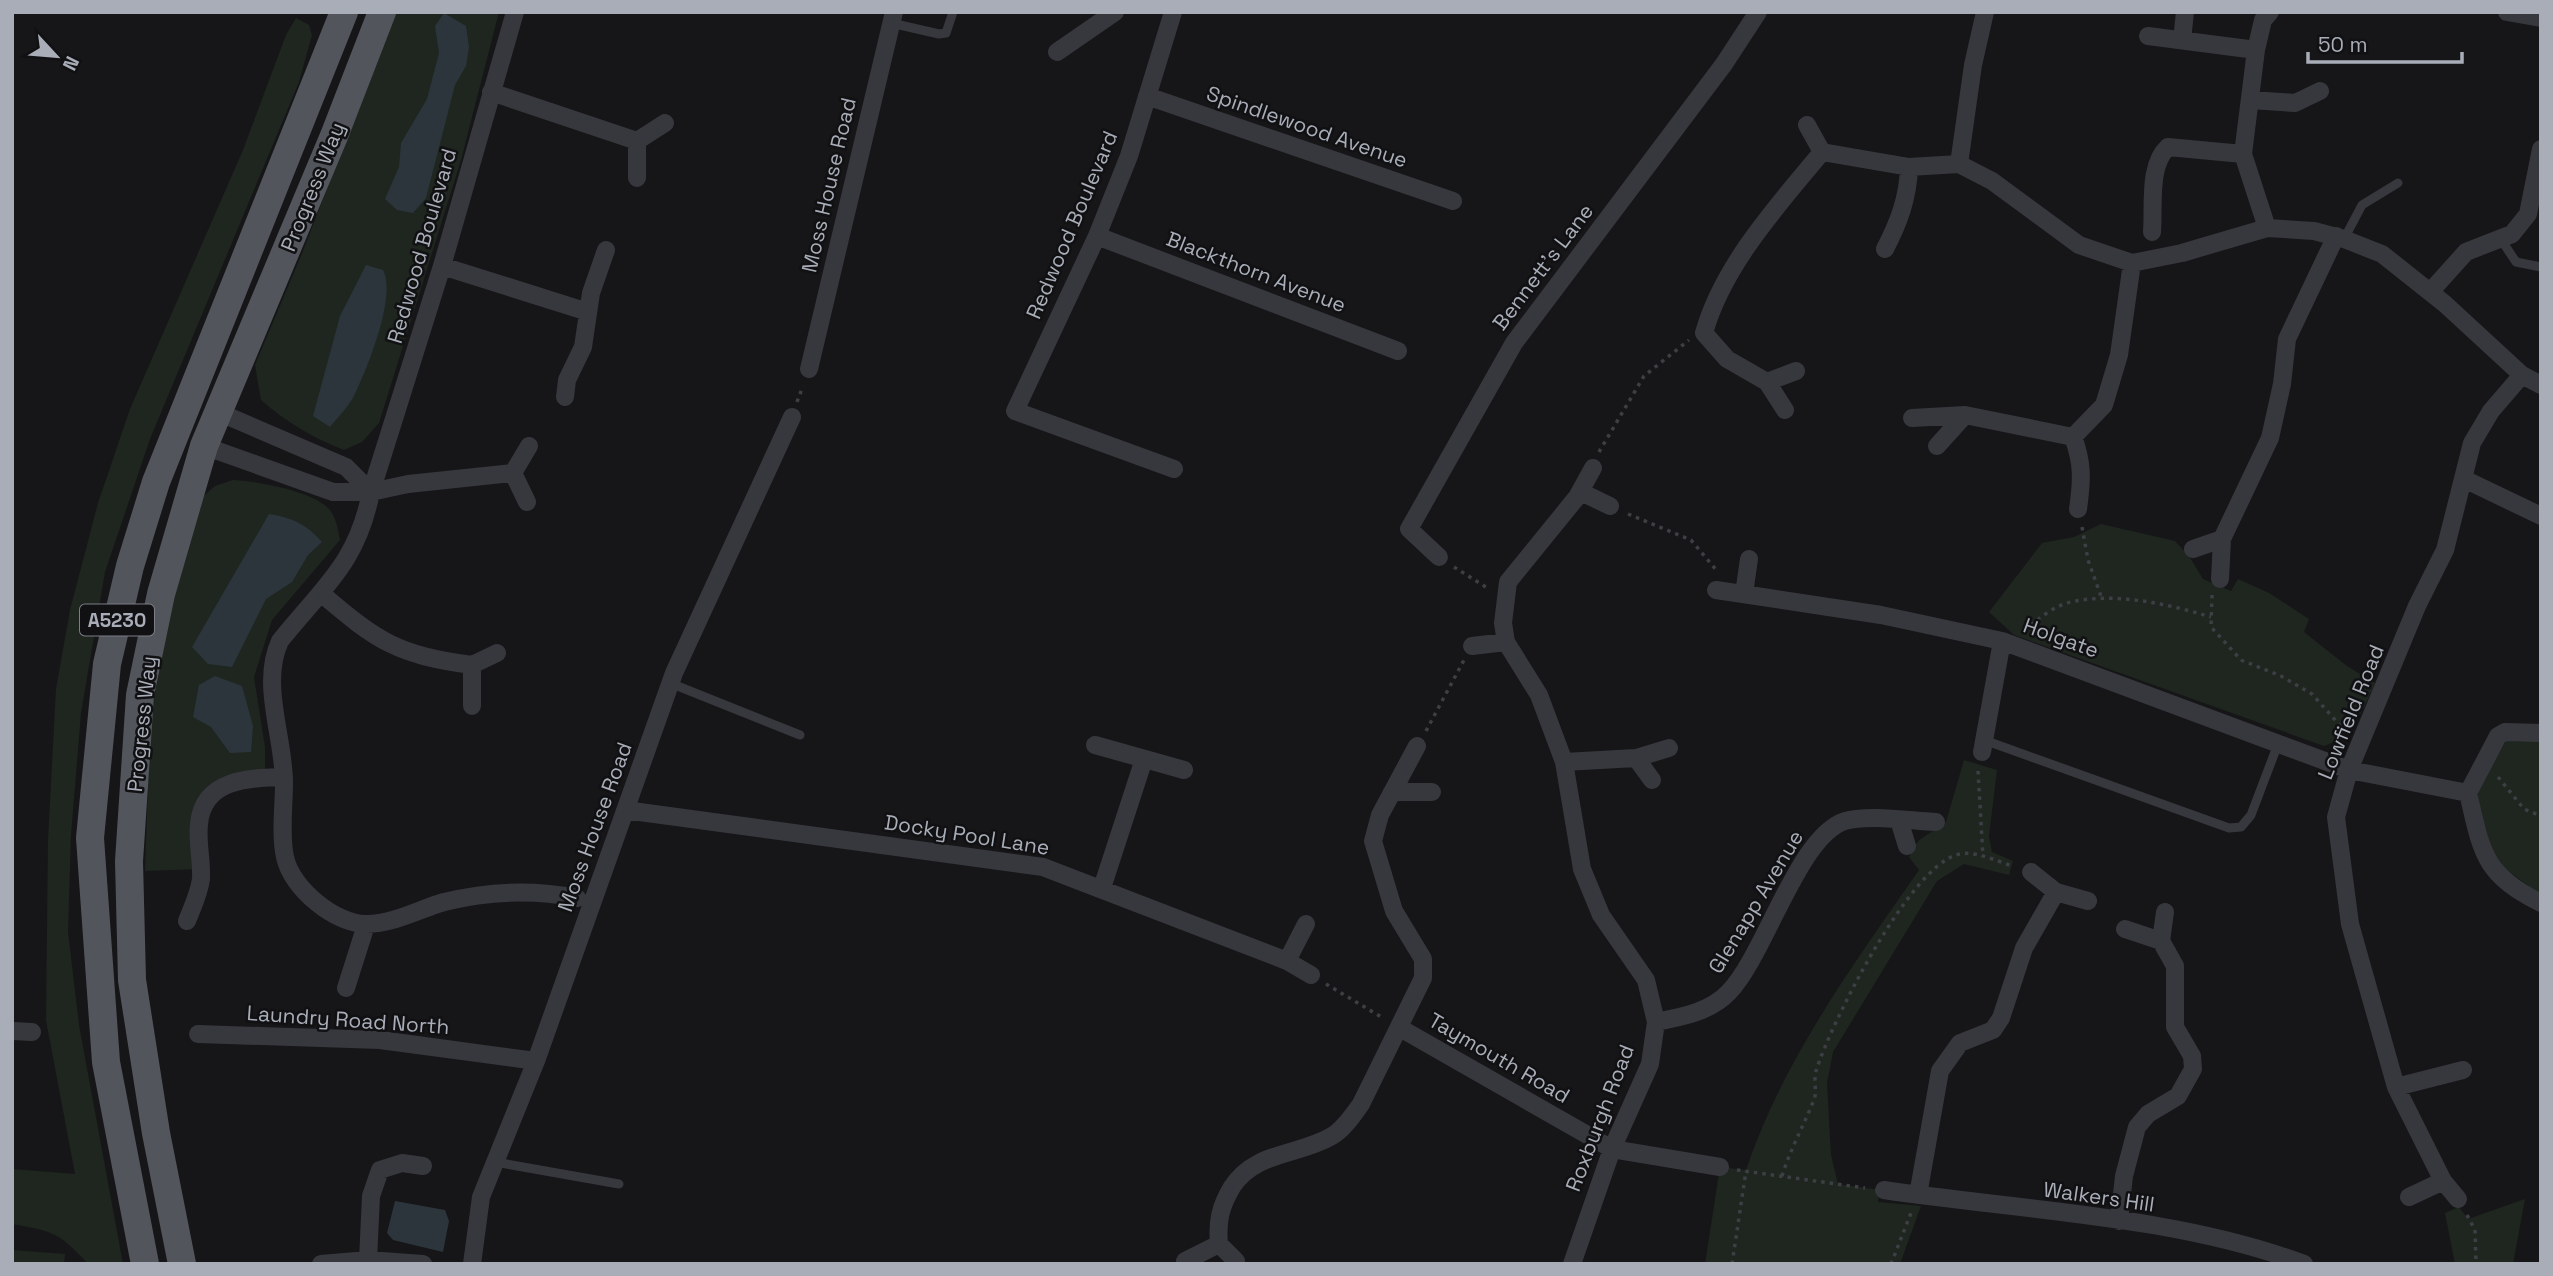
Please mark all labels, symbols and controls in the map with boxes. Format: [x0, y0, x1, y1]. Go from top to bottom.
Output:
north arrow [21, 21, 91, 91]
scale bar [2308, 21, 2462, 65]
text: 50 m [2318, 31, 2368, 58]
text: N [57, 52, 85, 74]
street label: Spindlewood Avenue [1203, 79, 1411, 174]
street label: Moss House Road [795, 95, 862, 275]
street label: Progress Way [274, 118, 351, 255]
street label: Redwood Boulevard [1020, 127, 1123, 323]
street label: Redwood Boulevard [381, 145, 462, 347]
street label: Bennett's Lane [1486, 198, 1599, 335]
street label: Blackthorn Avenue [1163, 225, 1350, 318]
road number: A5230 [80, 604, 154, 636]
street label: Holgate [2020, 611, 2103, 664]
street label: Lowfield Road [2311, 640, 2390, 783]
street label: Progress Way [121, 655, 162, 793]
street label: Moss House Road [551, 738, 638, 915]
street label: Docky Pool Lane [883, 808, 1051, 861]
street label: Glenapp Avenue [1702, 825, 1809, 978]
street label: Laundry Road North [246, 999, 450, 1040]
street label: Taymouth Road [1424, 1006, 1575, 1109]
street label: Roxburgh Road [1559, 1041, 1640, 1195]
street label: Walkers Hill [2042, 1175, 2156, 1218]

